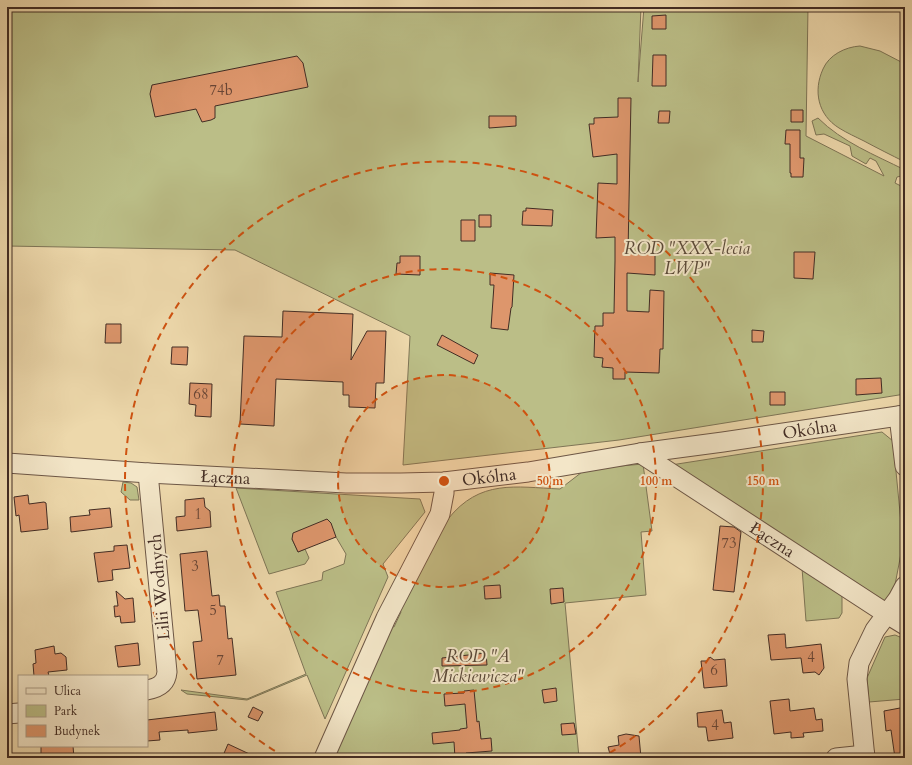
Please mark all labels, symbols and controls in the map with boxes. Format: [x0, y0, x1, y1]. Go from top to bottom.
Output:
house number: 74b [209, 80, 233, 100]
park label: ROD "XXX-lecia LWP" [624, 237, 750, 280]
house number: 68 [193, 384, 209, 404]
street label: Okólna [781, 414, 839, 445]
street label: Okólna [461, 462, 518, 492]
street label: Łączna [200, 465, 252, 490]
text: 50 m [537, 473, 564, 489]
text: 100 m [640, 473, 673, 489]
text: 150 m [747, 473, 780, 489]
centre of rings [437, 474, 451, 488]
house number: 1 [194, 504, 202, 524]
street label: Łączna [745, 516, 800, 563]
street label: Lilii Wodnych [143, 532, 176, 641]
house number: 73 [721, 533, 737, 553]
house number: 3 [191, 556, 199, 576]
house number: 5 [209, 600, 217, 620]
park label: ROD "A Mickiewicza" [432, 645, 524, 688]
house number: 4 [807, 647, 815, 667]
house number: 7 [216, 650, 224, 670]
house number: 6 [710, 660, 718, 680]
legend [18, 675, 148, 747]
text: Ulica [54, 683, 82, 699]
text: Park [54, 703, 78, 719]
house number: 4 [711, 715, 719, 735]
text: Budynek [54, 723, 101, 739]

